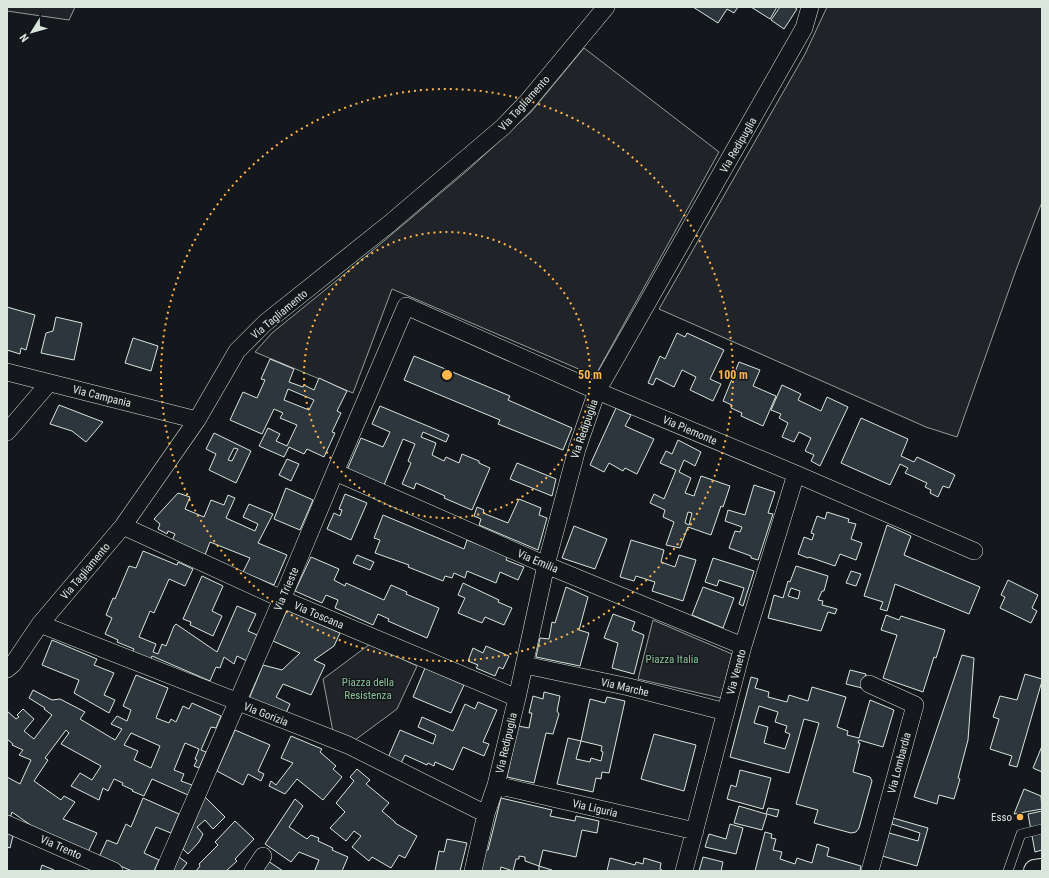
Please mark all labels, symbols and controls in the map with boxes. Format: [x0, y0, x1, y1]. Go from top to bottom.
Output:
north arrow [12, 12, 52, 52]
text: N [17, 31, 32, 44]
street label: Via Tagliamento [496, 73, 553, 134]
street label: Via Redipuglia [717, 115, 760, 175]
street label: Via Tagliamento [248, 287, 311, 342]
centre of rings [440, 368, 454, 382]
text: 50 m [578, 368, 602, 382]
text: 100 m [718, 368, 748, 382]
street label: Via Campania [71, 383, 133, 410]
street label: Via Redipuglia [568, 398, 601, 461]
street label: Via Piemonte [661, 413, 719, 448]
street label: Via Tagliamento [58, 540, 113, 602]
street label: Via Emilia [515, 547, 560, 576]
street label: Via Trieste [271, 565, 301, 613]
street label: Via Toscana [292, 599, 346, 632]
street label: Via Veneto [724, 647, 749, 696]
park label: Piazza Italia [646, 653, 698, 666]
park label: Piazza della Resistenza [342, 676, 394, 702]
street label: Via Marche [600, 676, 650, 699]
street label: Via Gorizia [242, 700, 290, 729]
street label: Via Redipuglia [493, 711, 520, 775]
street label: Via Lombardia [885, 731, 914, 795]
street label: Via Liguria [571, 797, 619, 820]
place label: Esso [991, 811, 1012, 824]
marker: Esso [1015, 812, 1025, 822]
street label: Via Trento [38, 833, 84, 863]

